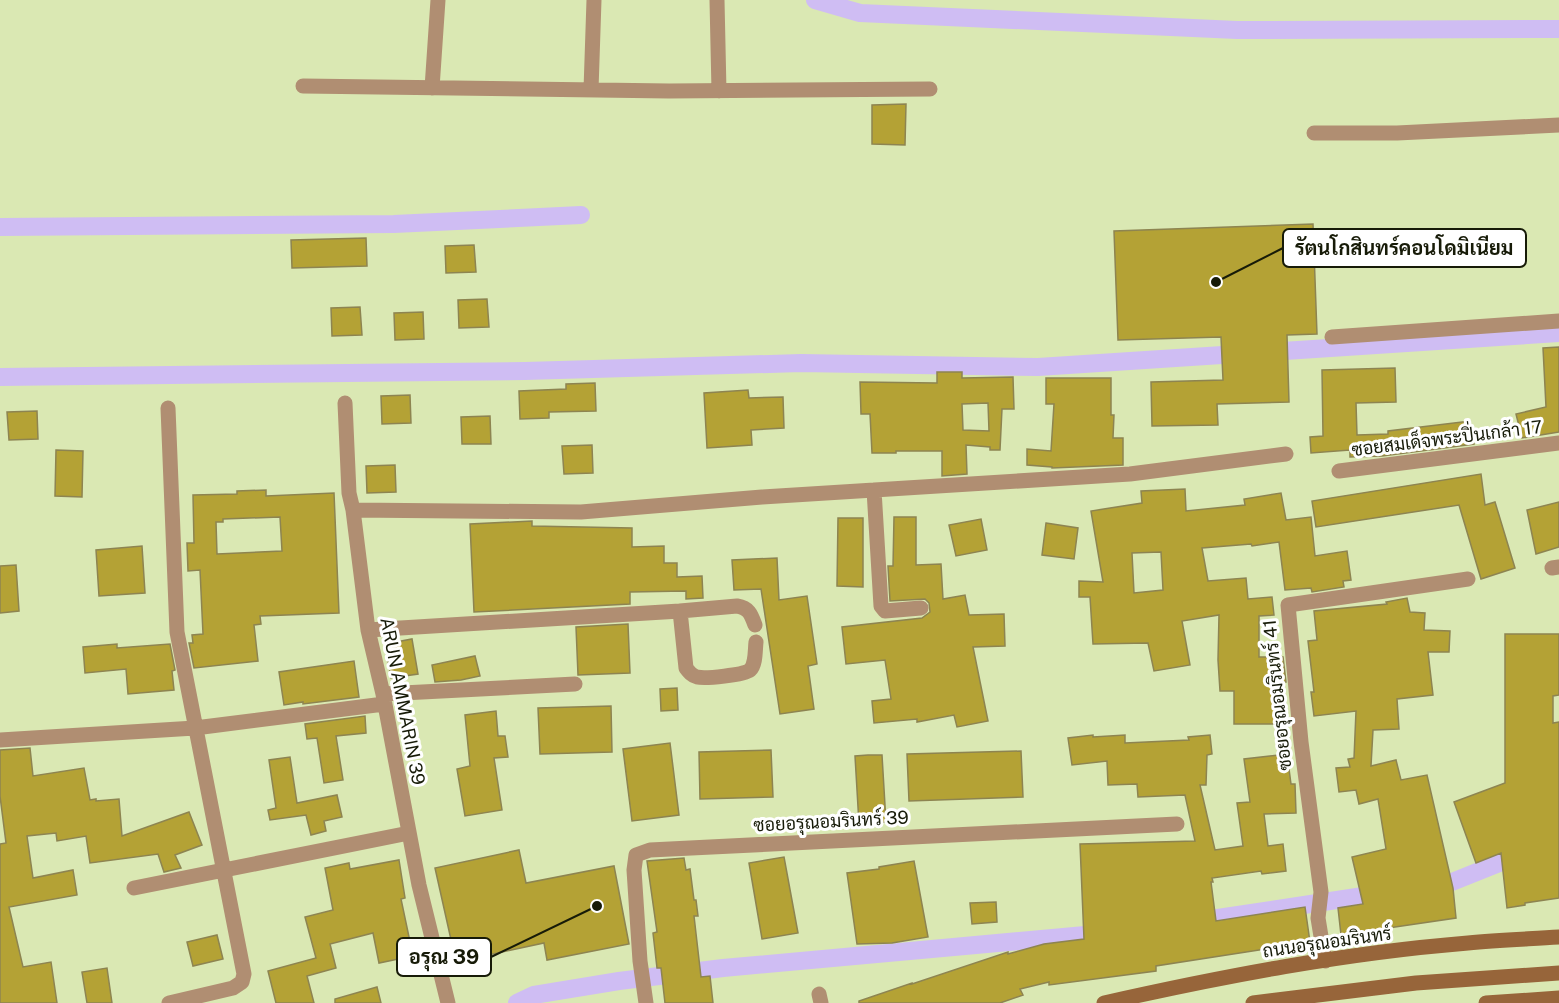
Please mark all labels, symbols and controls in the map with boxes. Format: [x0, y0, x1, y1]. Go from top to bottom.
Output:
callout: รัตนโกสินทร์คอนโดมิเนียม [1283, 229, 1526, 267]
text: รัตนโกสินทร์คอนโดมิเนียม [1295, 234, 1513, 260]
street label: ซอยสมเด็จพระปิ่นเกล้า 17 [1350, 412, 1543, 460]
street label: ARUN AMMARIN 39 [376, 615, 430, 787]
street label: ซอยอรุณอมรินทร์ 41 [1257, 618, 1297, 772]
street label: ซอยอรุณอมรินทร์ 39 [753, 804, 909, 838]
street label: ถนนอรุณอมรินทร์ [1261, 921, 1393, 963]
callout: อรุณ 39 [397, 938, 491, 976]
text: อรุณ 39 [409, 945, 479, 972]

